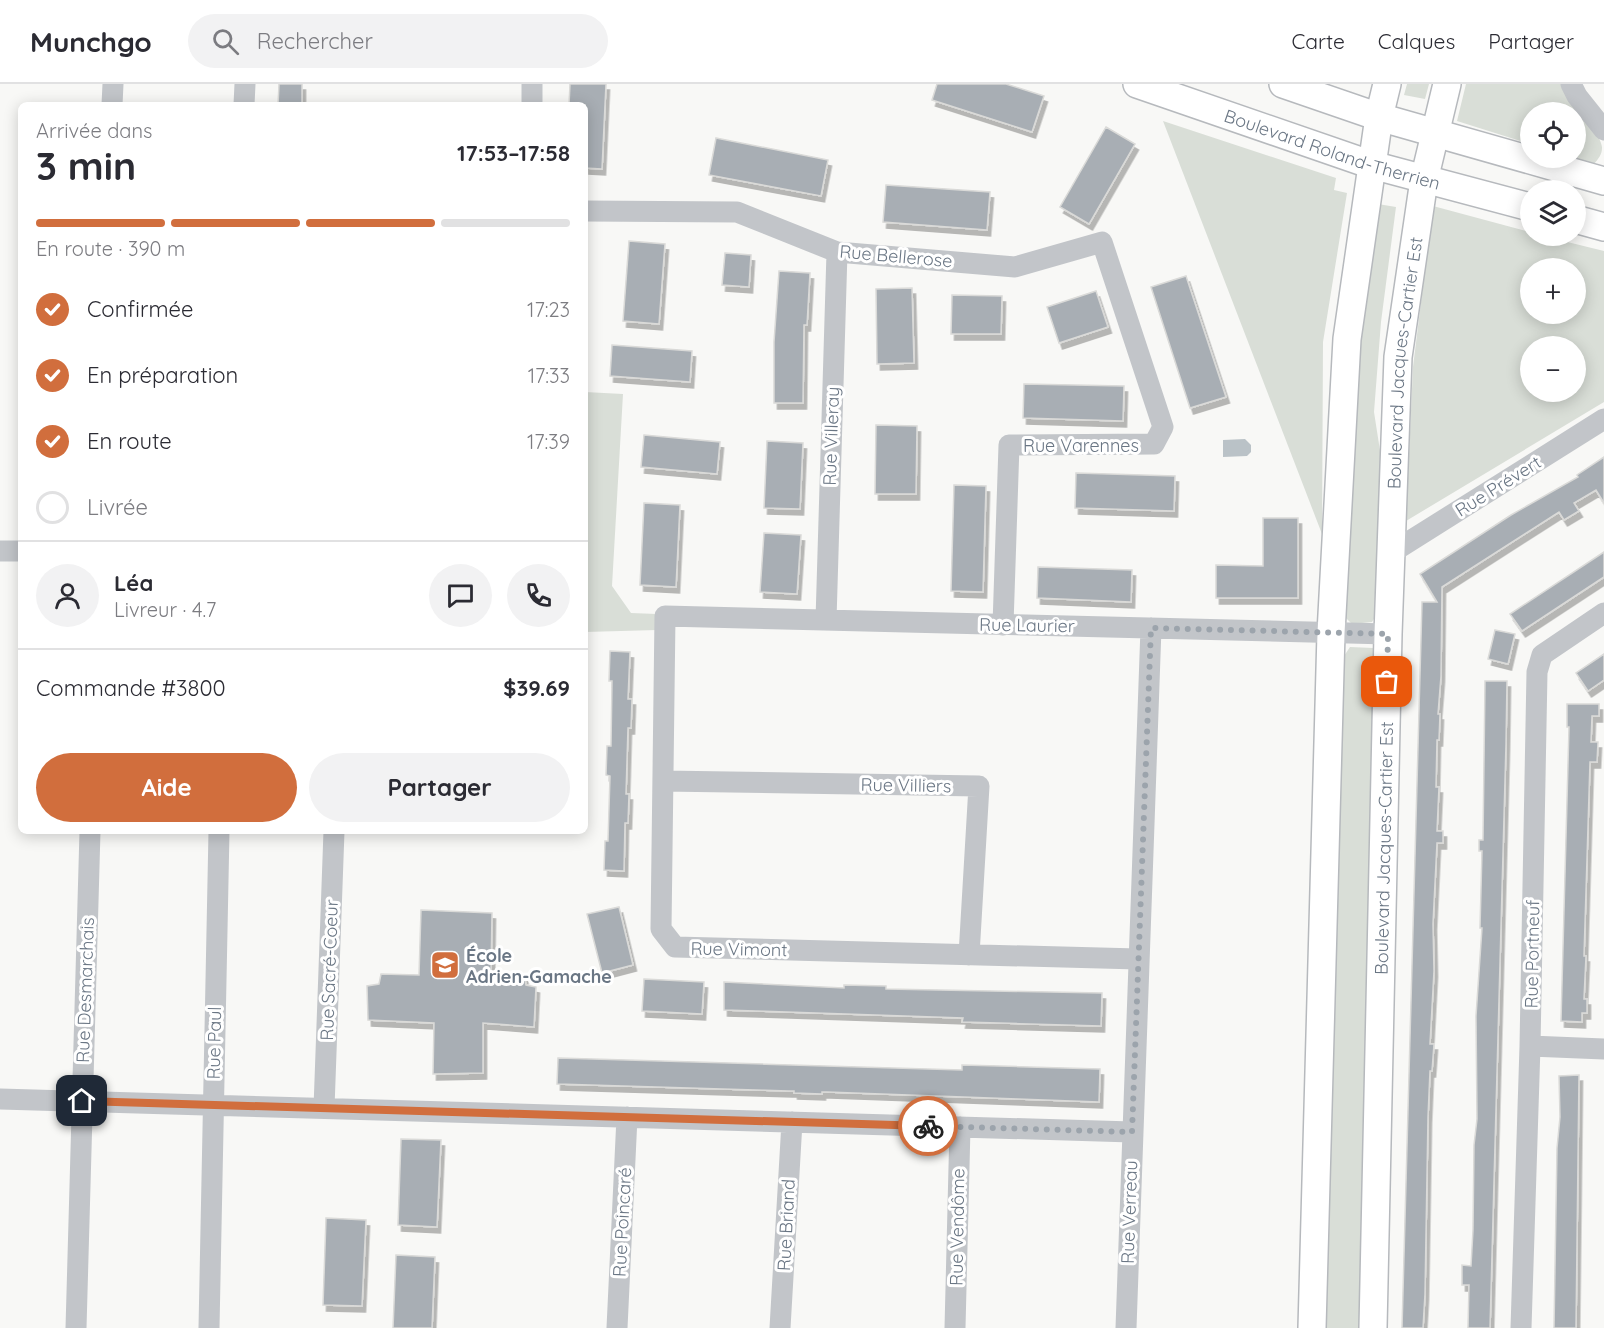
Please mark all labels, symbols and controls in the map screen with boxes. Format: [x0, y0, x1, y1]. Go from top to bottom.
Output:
search box [188, 14, 608, 68]
text: Munchgo [30, 24, 152, 59]
icon: search [209, 25, 242, 58]
text: Rechercher [257, 27, 373, 55]
text: Carte [1291, 28, 1345, 54]
text: Calques [1378, 28, 1455, 54]
text: Partager [1488, 28, 1574, 54]
map controls [1520, 102, 1586, 402]
button: locate [1520, 102, 1586, 168]
street label: Boulevard Roland-Therrien [1221, 104, 1443, 194]
text: Arrivée dans [36, 118, 152, 143]
text: 17:53–17:58 [457, 139, 570, 167]
text: 3 min [36, 141, 136, 190]
button: layers [1520, 180, 1586, 246]
street label: Boulevard Jacques-Cartier Est [1382, 235, 1427, 489]
text: En route · 390 m [36, 236, 185, 261]
street label: Rue Bellerose [839, 240, 953, 272]
button: + [1520, 258, 1586, 324]
icon: check [36, 293, 69, 326]
text: Confirmée [87, 295, 193, 323]
text: 17:23 [527, 297, 570, 322]
button: − [1520, 336, 1586, 402]
icon: check [36, 359, 69, 392]
text: En préparation [87, 361, 238, 389]
text: 17:33 [528, 363, 570, 388]
street label: Rue Villeray [818, 386, 844, 486]
icon: check [36, 425, 69, 458]
text: En route [87, 427, 172, 455]
text: 17:39 [527, 429, 570, 454]
street label: Rue Varennes [1023, 434, 1139, 457]
street label: Rue Prévert [1451, 450, 1545, 522]
text: Livrée [87, 493, 148, 521]
button: person [36, 564, 99, 627]
button: chat [429, 564, 492, 627]
button: phone [507, 564, 570, 627]
text: Léa [114, 569, 153, 597]
text: Livreur · 4.7 [114, 597, 216, 622]
street label: Rue Laurier [979, 613, 1075, 637]
pin [1361, 656, 1412, 707]
icon: bag [1370, 665, 1403, 698]
text: Commande #3800 [36, 674, 226, 702]
text: $39.69 [503, 674, 570, 702]
street label: Boulevard Jacques-Cartier Est [1369, 721, 1398, 975]
button: Aide [36, 753, 297, 822]
button: Partager [309, 753, 570, 822]
street label: Rue Villiers [860, 773, 952, 797]
street label: Rue Sacré-Coeur [315, 899, 343, 1041]
street label: Rue Portneuf [1520, 899, 1544, 1009]
street label: Rue Desmarchais [71, 917, 99, 1063]
street label: Rue Vimont [690, 937, 788, 961]
place label: École Adrien-Gamache [466, 944, 612, 988]
school or university icon: École Adrien-Gamache [429, 949, 461, 981]
street label: Rue Paul [202, 1006, 226, 1080]
pin [56, 1075, 107, 1126]
icon: home [65, 1084, 98, 1117]
courier [898, 1096, 958, 1156]
icon: bike [912, 1110, 945, 1143]
street label: Rue Verreau [1116, 1160, 1142, 1264]
street label: Rue Poincaré [608, 1167, 636, 1277]
street label: Rue Vendôme [944, 1168, 970, 1286]
street label: Rue Briand [772, 1178, 800, 1272]

